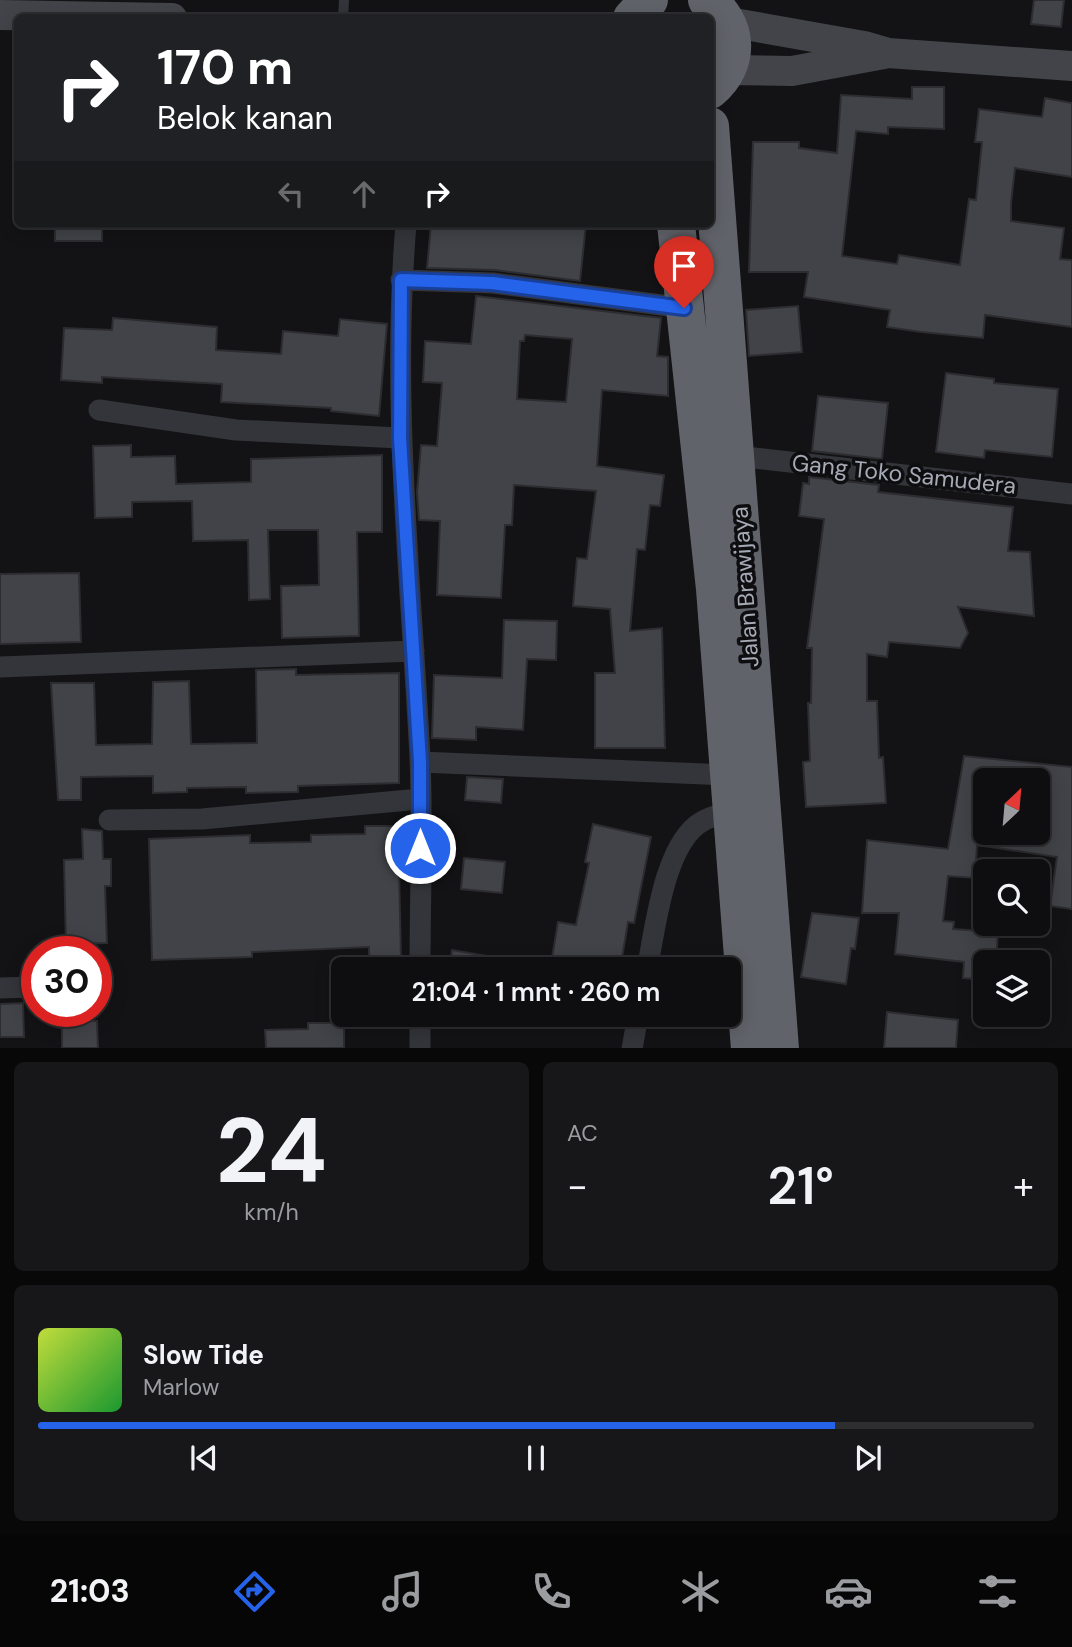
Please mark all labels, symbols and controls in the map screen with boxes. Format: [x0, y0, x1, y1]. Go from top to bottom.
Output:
text: 170 m [157, 35, 293, 99]
icon: right [42, 42, 133, 133]
text: Belok kanan [157, 97, 333, 139]
icon: left [272, 175, 310, 213]
icon: ahead [345, 175, 383, 213]
icon: right [418, 175, 456, 213]
pin [654, 236, 714, 308]
icon: arrive [665, 247, 703, 285]
street label: Gang Toko Samudera [790, 447, 1018, 501]
street label: Jalan Brawijaya [724, 506, 766, 668]
north arrow [973, 768, 1050, 845]
map controls [973, 768, 1050, 1027]
position arrow [383, 811, 457, 885]
button: search [973, 859, 1050, 936]
speed limit sign: 30 [21, 936, 112, 1027]
button: layers [973, 950, 1050, 1027]
text: 21:04 · 1 mnt · 260 m [412, 975, 660, 1009]
text: 24 [216, 1092, 327, 1210]
text: AC [567, 1118, 598, 1148]
text: 21° [767, 1152, 834, 1220]
text: − [567, 1161, 588, 1211]
text: + [1013, 1161, 1034, 1211]
text: km/h [244, 1197, 299, 1227]
text: Slow Tide [143, 1338, 264, 1372]
text: Marlow [143, 1372, 219, 1402]
icon: previous [185, 1439, 223, 1477]
icon: pause [517, 1439, 555, 1477]
icon: next [849, 1439, 887, 1477]
icon: directions [230, 1567, 279, 1616]
icon: music [378, 1567, 427, 1616]
icon: phone [527, 1567, 576, 1616]
icon: climate [676, 1567, 725, 1616]
icon: car [824, 1567, 873, 1616]
icon: filters [973, 1567, 1022, 1616]
text: 21:03 [50, 1570, 130, 1612]

